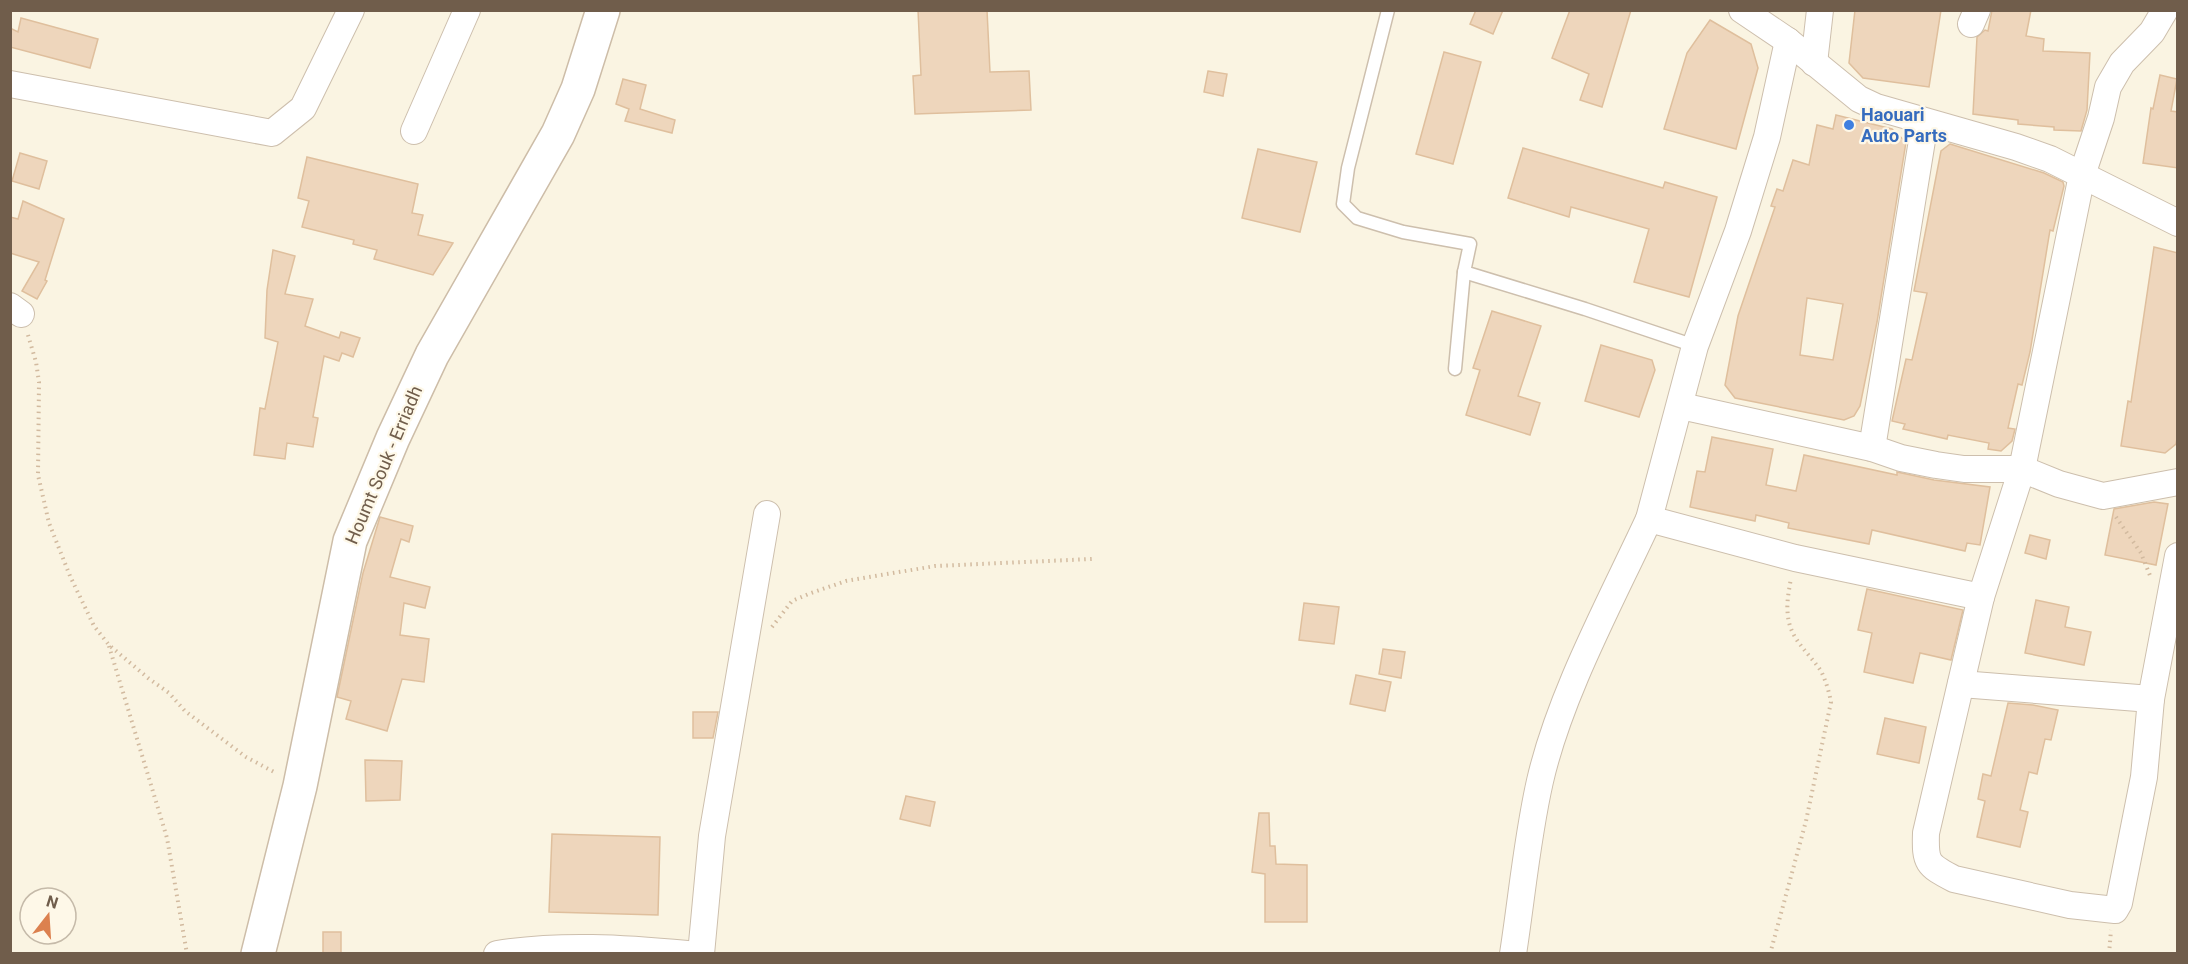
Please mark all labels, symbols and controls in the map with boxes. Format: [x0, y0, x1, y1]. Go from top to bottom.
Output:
place label: Haouari Auto Parts [1861, 104, 1947, 146]
marker: Haouari Auto Parts [1842, 118, 1856, 132]
street label: Houmt Souk - Erriadh [341, 383, 426, 547]
north arrow [18, 886, 78, 946]
text: N [44, 891, 60, 913]

